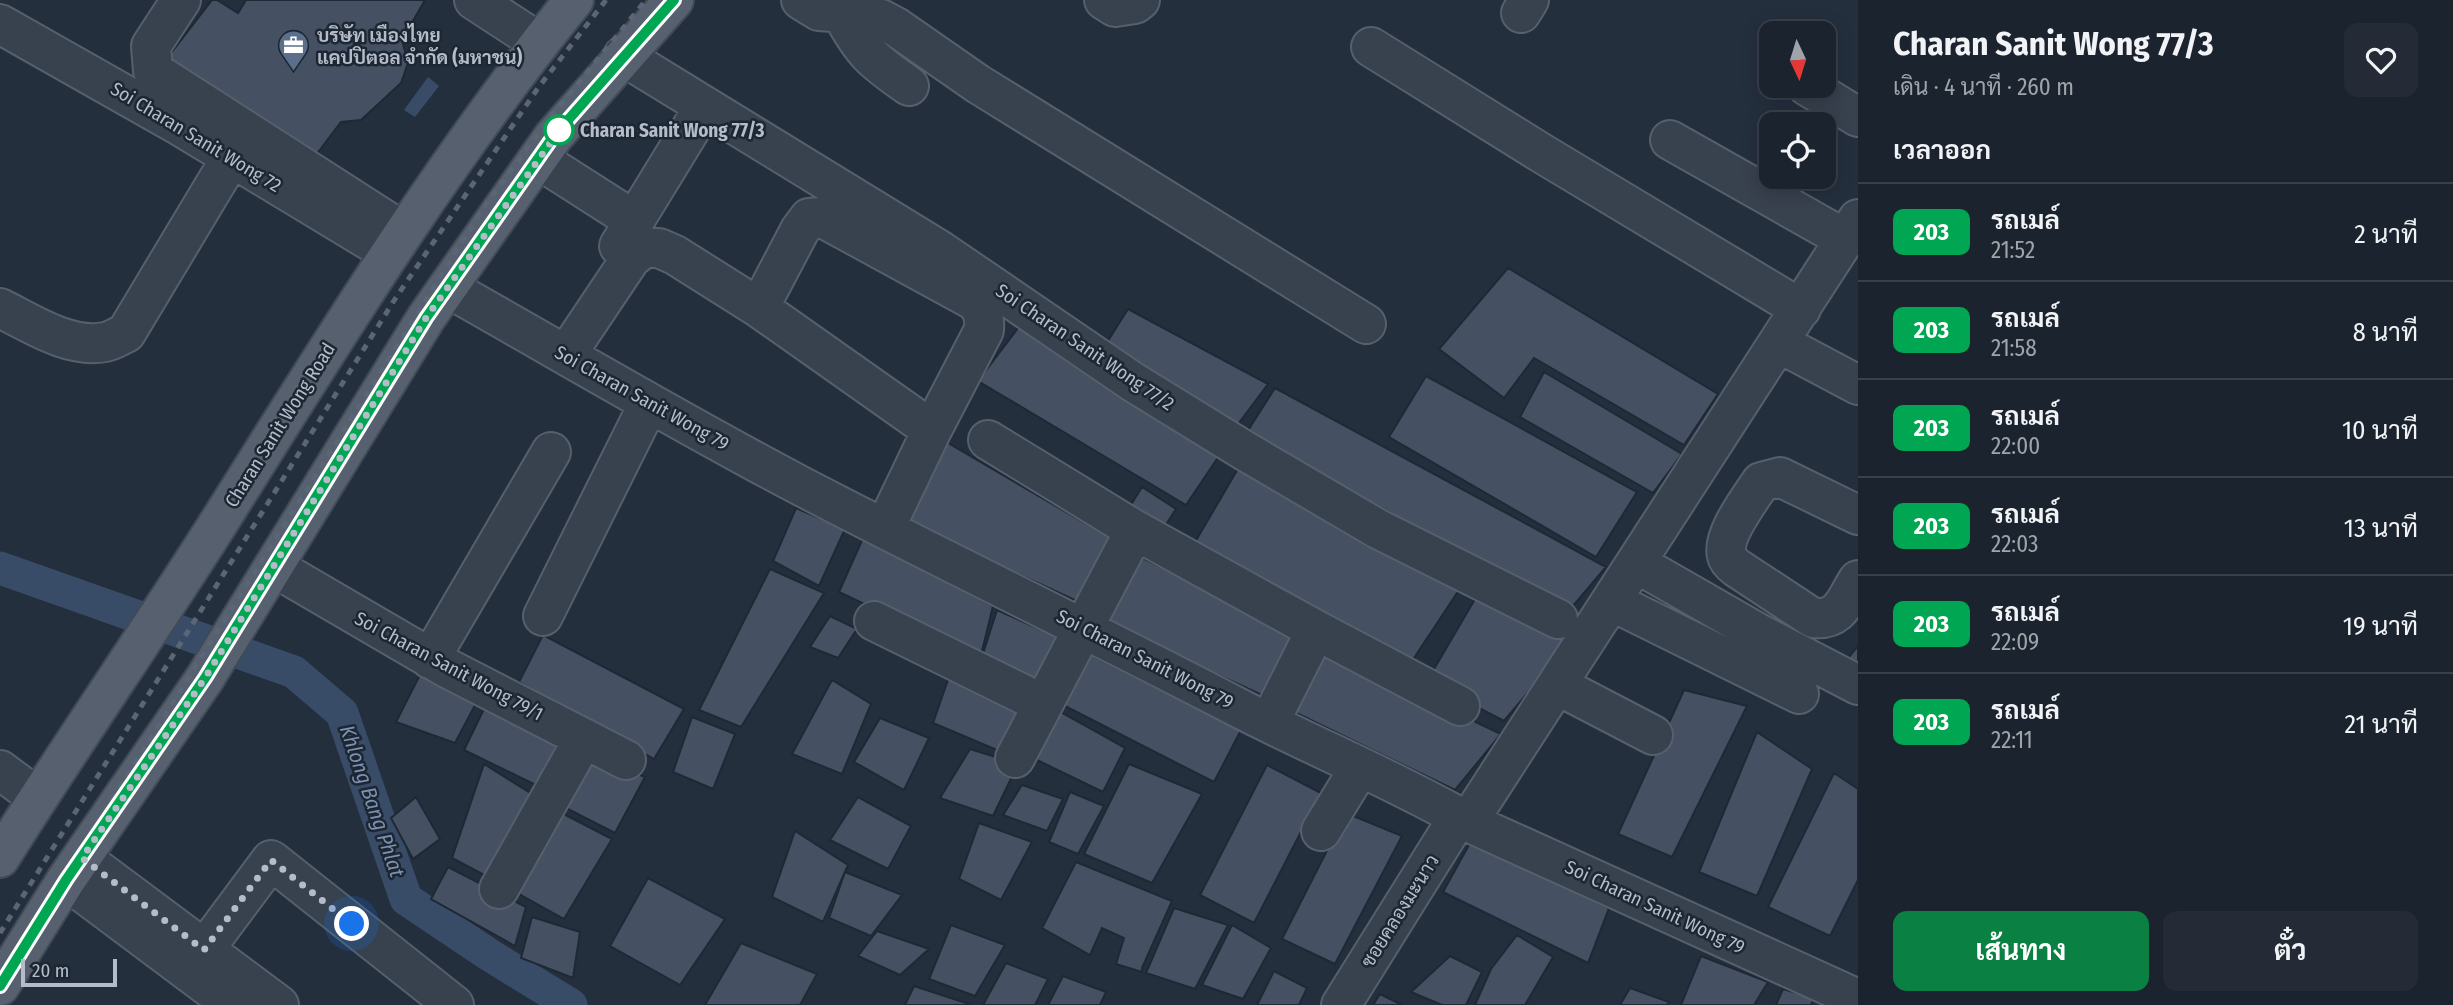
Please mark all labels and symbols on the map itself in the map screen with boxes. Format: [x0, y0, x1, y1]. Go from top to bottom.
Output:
north arrow [1759, 21, 1836, 98]
place label: บริษัท เมืองไทย แคปปิตอล จำกัด (มหาชน) [317, 23, 523, 69]
office icon: บริษัท เมืองไทย แคปปิตอล จำกัด (มหาชน) [277, 29, 311, 73]
street label: Soi Charan Sanit Wong 72 [107, 77, 285, 197]
marker: Charan Sanit Wong 77/3 [544, 115, 574, 145]
place label: Charan Sanit Wong 77/3 [580, 119, 765, 142]
street label: Soi Charan Sanit Wong 77/2 [991, 279, 1179, 415]
street label: Charan Sanit Wong Road [220, 338, 340, 512]
street label: Soi Charan Sanit Wong 79 [551, 341, 733, 455]
street label: Soi Charan Sanit Wong 79 [1053, 604, 1237, 714]
street label: Soi Charan Sanit Wong 79/1 [351, 607, 547, 725]
water label: Khlong Bang Phlat [334, 722, 410, 881]
street label: ซอยคลองมะนาว [1356, 850, 1444, 972]
street label: Soi Charan Sanit Wong 79 [1562, 855, 1748, 959]
your location [334, 906, 369, 941]
scale bar [21, 956, 117, 988]

